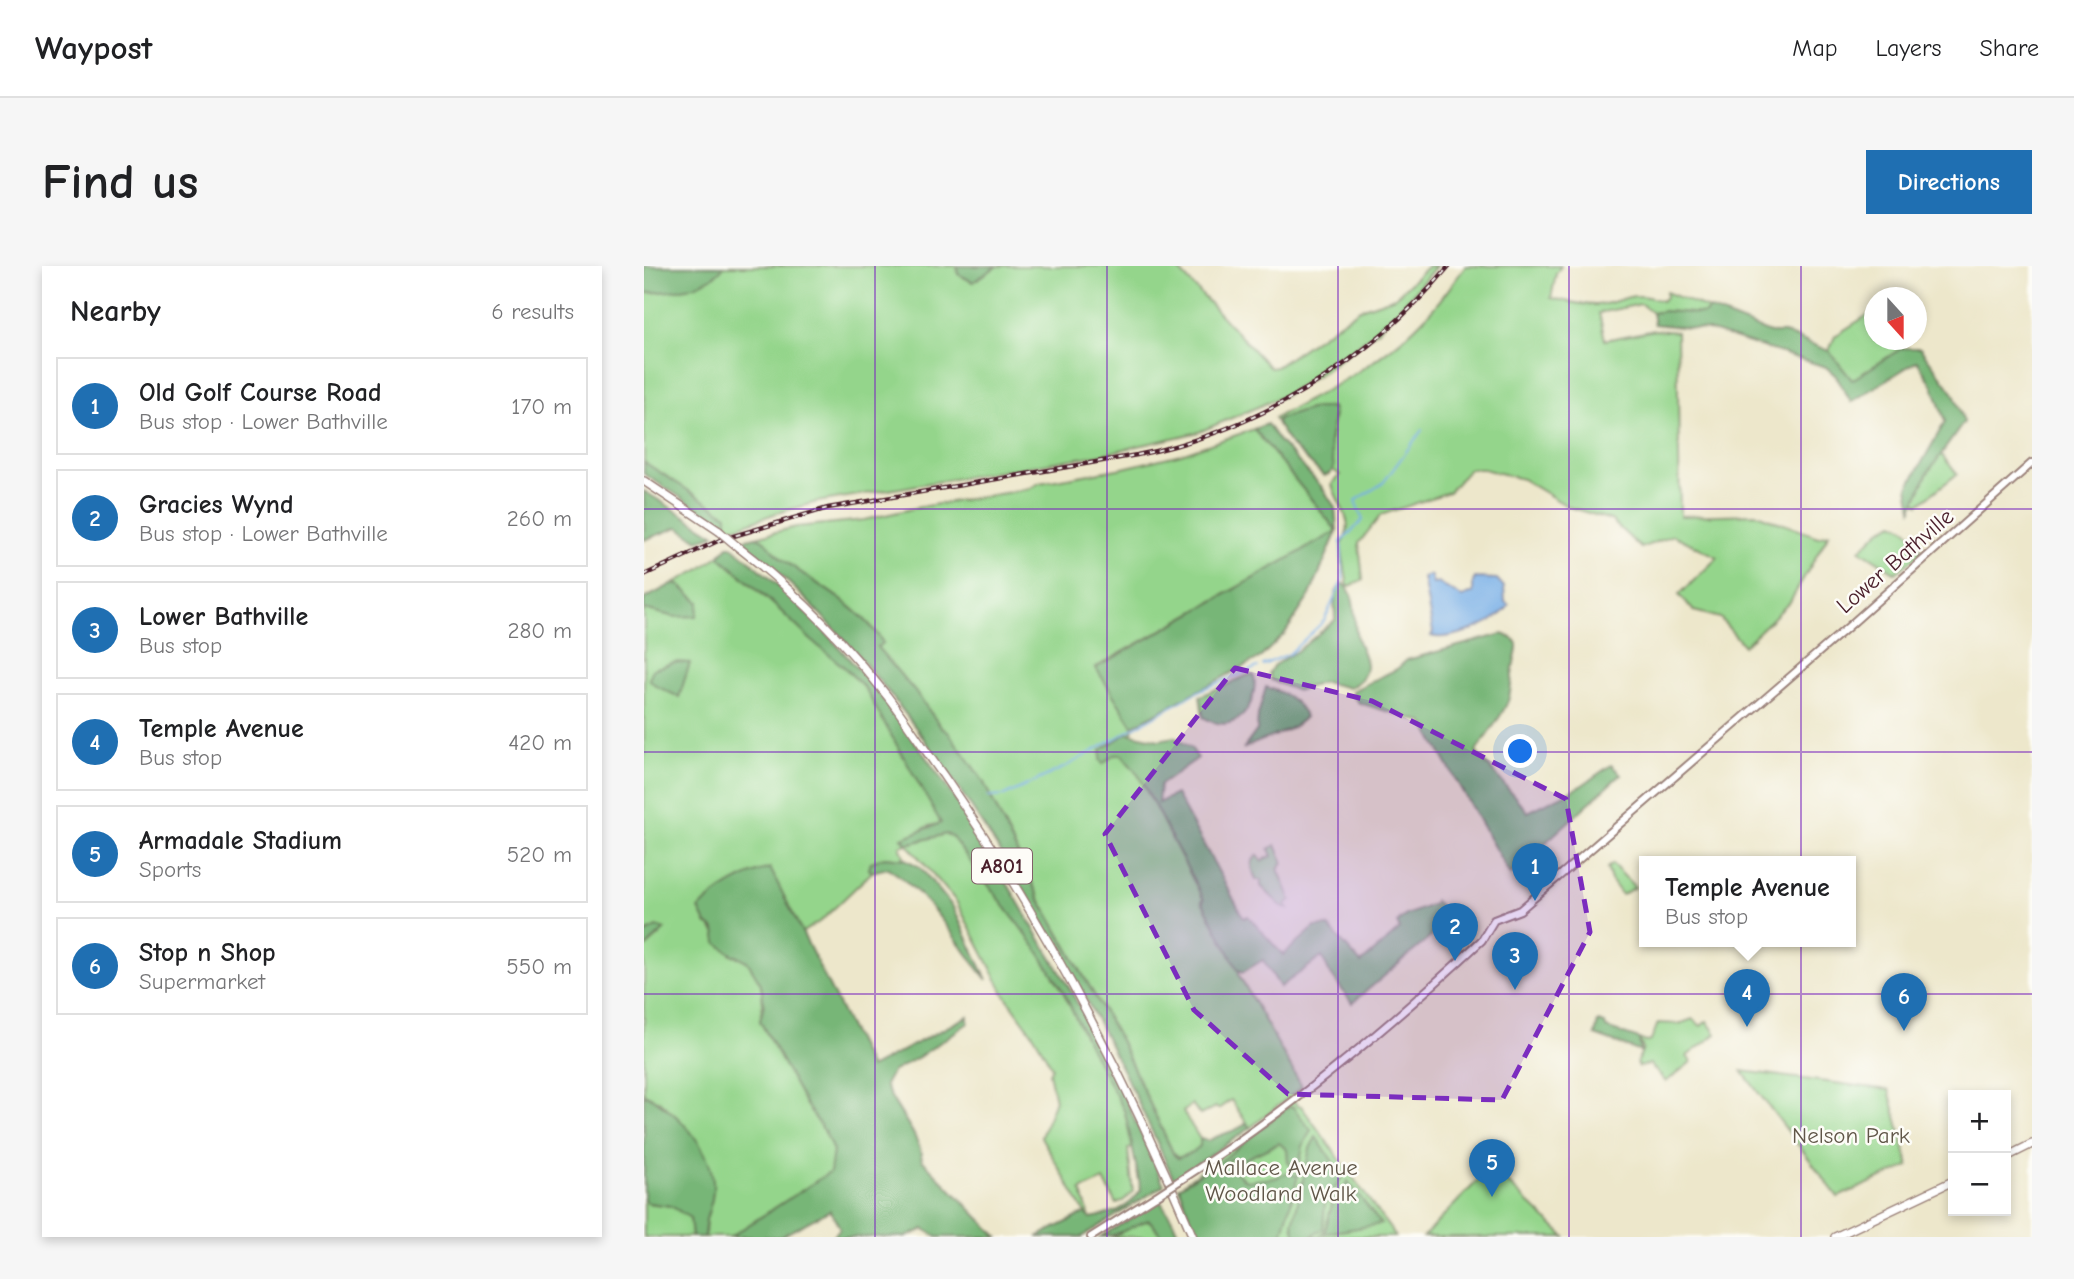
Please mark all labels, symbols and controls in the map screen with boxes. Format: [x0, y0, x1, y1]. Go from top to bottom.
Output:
text: Waypost [35, 29, 152, 67]
text: Map [1792, 34, 1838, 62]
text: Layers [1876, 34, 1941, 62]
text: Share [1979, 34, 2039, 62]
button: Directions [1866, 150, 2032, 214]
text: Find us [42, 154, 198, 210]
north arrow [1864, 287, 1927, 350]
text: Nearby [70, 294, 161, 329]
text: 6 results [491, 298, 574, 325]
text: Old Golf Course Road [139, 378, 382, 408]
text: 1 [90, 393, 100, 420]
text: 170 m [511, 393, 572, 420]
text: Bus stop · Lower Bathville [139, 408, 388, 435]
text: Gracies Wynd [139, 490, 294, 520]
street label: Lower Bathville [1831, 503, 1959, 619]
text: 2 [89, 505, 101, 532]
text: 260 m [507, 505, 572, 532]
text: Bus stop · Lower Bathville [139, 520, 388, 547]
text: Lower Bathville [139, 602, 308, 632]
text: 3 [89, 617, 101, 644]
text: 280 m [507, 617, 572, 644]
text: Bus stop [139, 632, 222, 659]
text: Temple Avenue [139, 714, 304, 744]
text: 4 [90, 729, 100, 756]
text: 420 m [508, 729, 572, 756]
your location [1503, 734, 1537, 768]
text: Bus stop [139, 744, 222, 771]
text: Armadale Stadium [139, 826, 342, 856]
text: 5 [89, 841, 101, 868]
text: 520 m [507, 841, 572, 868]
pin: 1 [1512, 843, 1558, 901]
road number: A801 [972, 848, 1032, 884]
text: Sports [139, 856, 201, 883]
popup [1639, 856, 1856, 947]
text: Temple Avenue [1665, 873, 1830, 903]
pin: 2 [1432, 903, 1478, 961]
text: Bus stop [1665, 903, 1748, 930]
pin: 3 [1492, 932, 1538, 990]
text: Stop n Shop [139, 938, 276, 968]
text: 6 [89, 953, 101, 980]
text: 550 m [506, 953, 572, 980]
text: Supermarket [139, 968, 265, 995]
pin: 4 [1724, 969, 1770, 1027]
pin: 6 [1881, 973, 1927, 1031]
map controls [1948, 1090, 2011, 1216]
button: + [1948, 1090, 2011, 1153]
park label: Nelson Park [1792, 1122, 1910, 1149]
pin: 5 [1469, 1139, 1515, 1197]
button: − [1948, 1153, 2011, 1216]
park label: Mallace Avenue Woodland Walk [1204, 1154, 1358, 1207]

